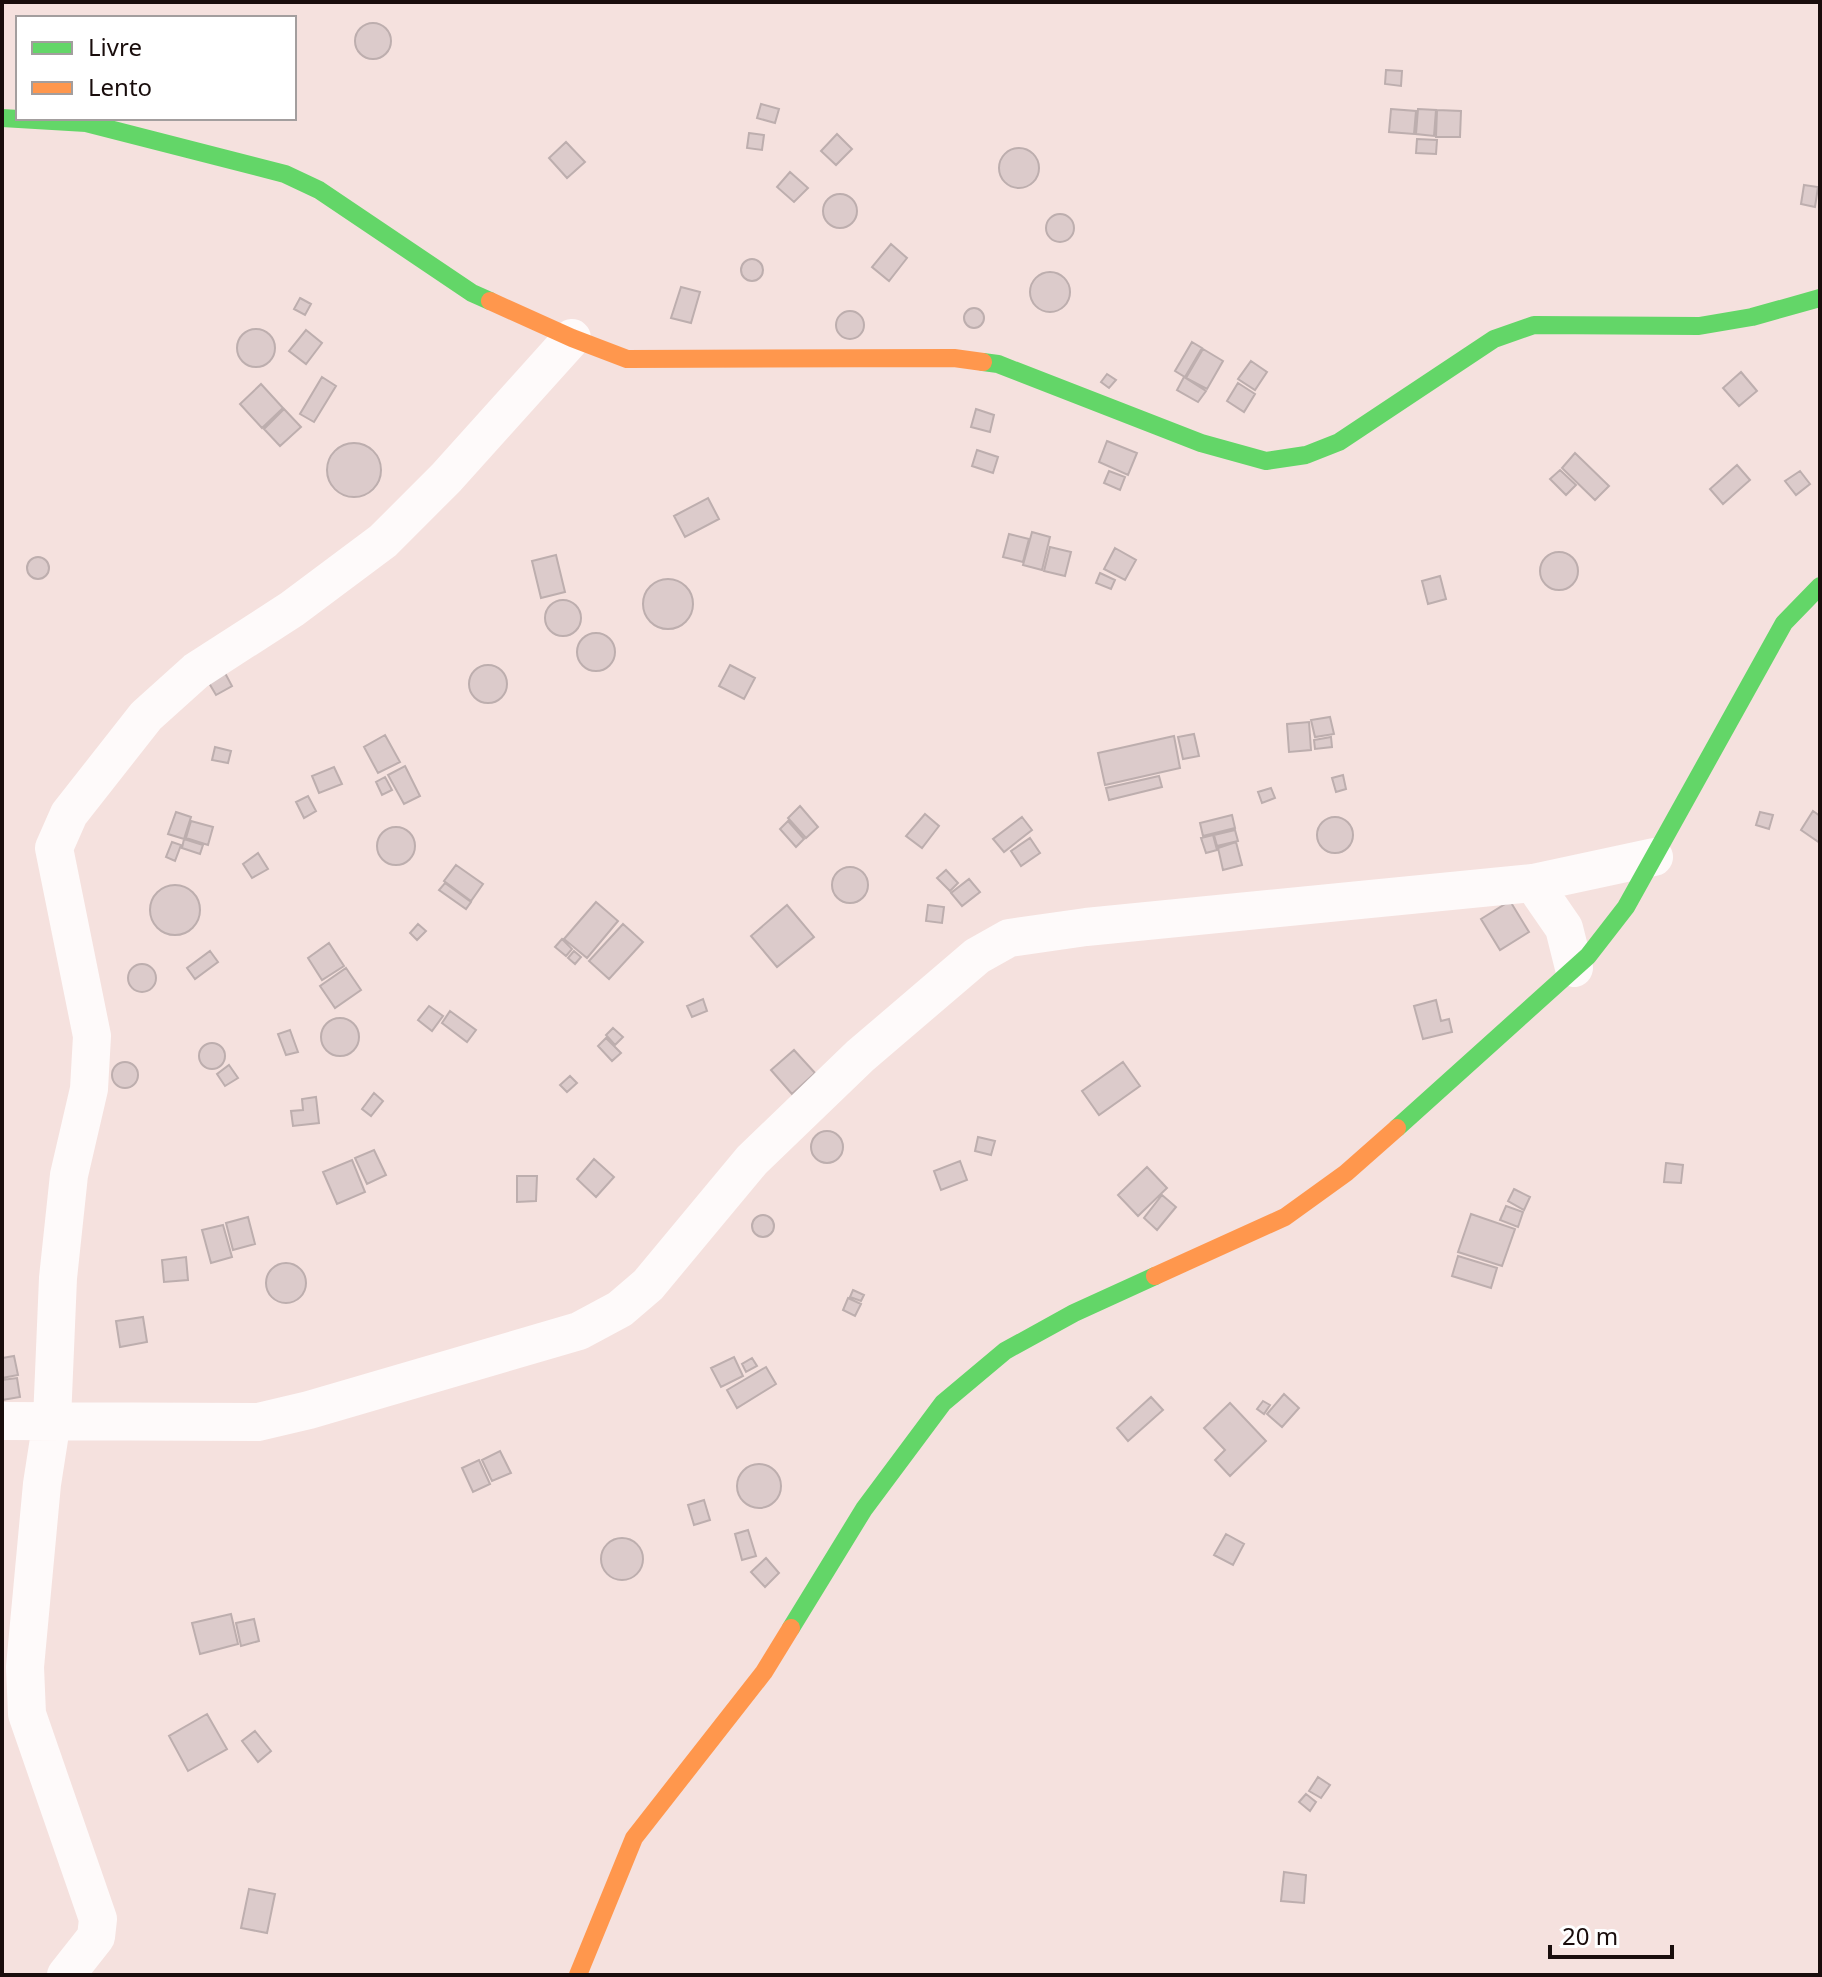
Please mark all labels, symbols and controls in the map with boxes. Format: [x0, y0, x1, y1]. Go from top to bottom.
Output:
legend [16, 16, 296, 120]
text: Livre [88, 30, 142, 63]
text: Lento [88, 70, 152, 103]
scale bar [1550, 1909, 1672, 1959]
text: 20 m [1562, 1919, 1618, 1952]

